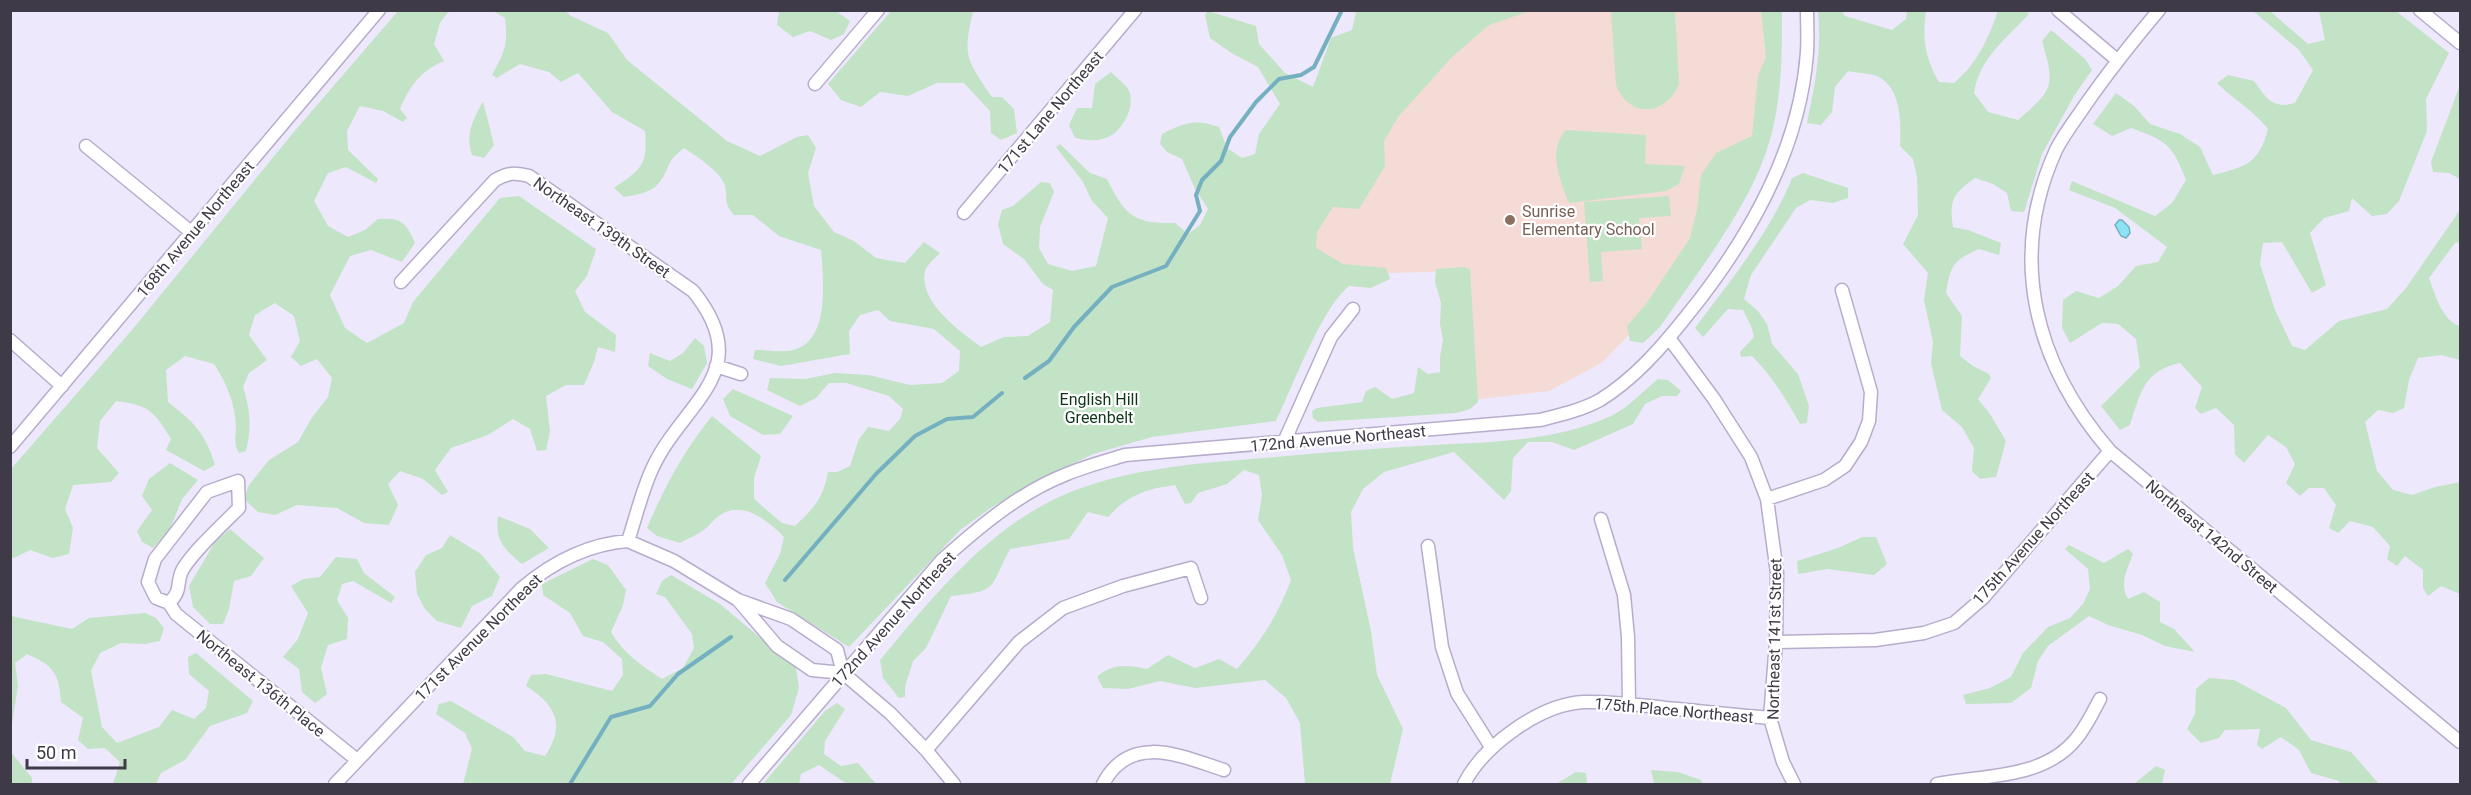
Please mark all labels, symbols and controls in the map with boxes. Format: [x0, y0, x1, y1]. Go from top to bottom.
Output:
street label: 171st Lane Northeast [994, 47, 1107, 177]
street label: 168th Avenue Northeast [133, 157, 258, 301]
street label: Northeast 139th Street [530, 173, 674, 282]
place label: Sunrise Elementary School [1522, 202, 1655, 239]
marker: Sunrise Elementary School [1503, 213, 1517, 227]
park label: English Hill Greenbelt [1060, 390, 1138, 427]
street label: 172nd Avenue Northeast [1249, 421, 1427, 456]
street label: 175th Avenue Northeast [1969, 468, 2098, 609]
street label: Northeast 142nd Street [2142, 476, 2281, 597]
street label: 172nd Avenue Northeast [827, 548, 959, 691]
street label: Northeast 141st Street [1764, 558, 1785, 720]
street label: 171st Avenue Northeast [411, 570, 546, 705]
street label: Northeast 136th Place [193, 626, 329, 741]
street label: 175th Place Northeast [1594, 694, 1754, 727]
scale bar [27, 732, 124, 770]
text: 50 m [36, 742, 76, 763]

